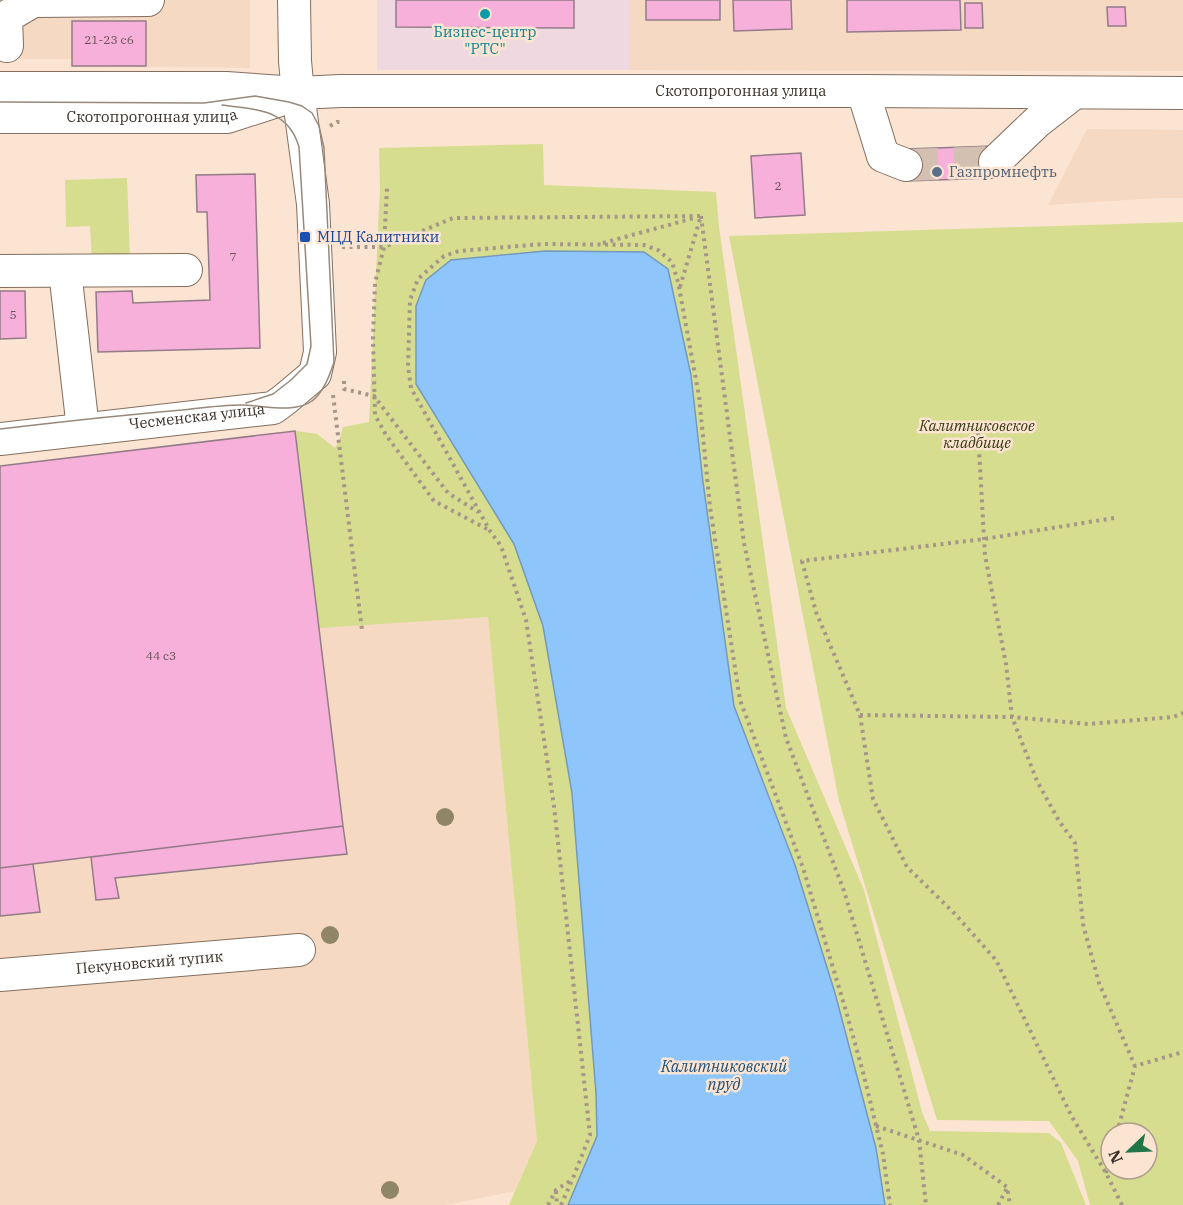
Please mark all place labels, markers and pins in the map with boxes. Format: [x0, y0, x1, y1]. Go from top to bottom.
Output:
marker: Бизнес-центр "РТС" [478, 7, 492, 21]
place label: Бизнес-центр "РТС" [434, 22, 537, 58]
place label: Газпромнефть [949, 162, 1057, 181]
marker: Газпромнефть [930, 165, 944, 179]
place label: МЦД Калитники [317, 227, 439, 246]
marker: МЦД Калитники [298, 230, 312, 244]

